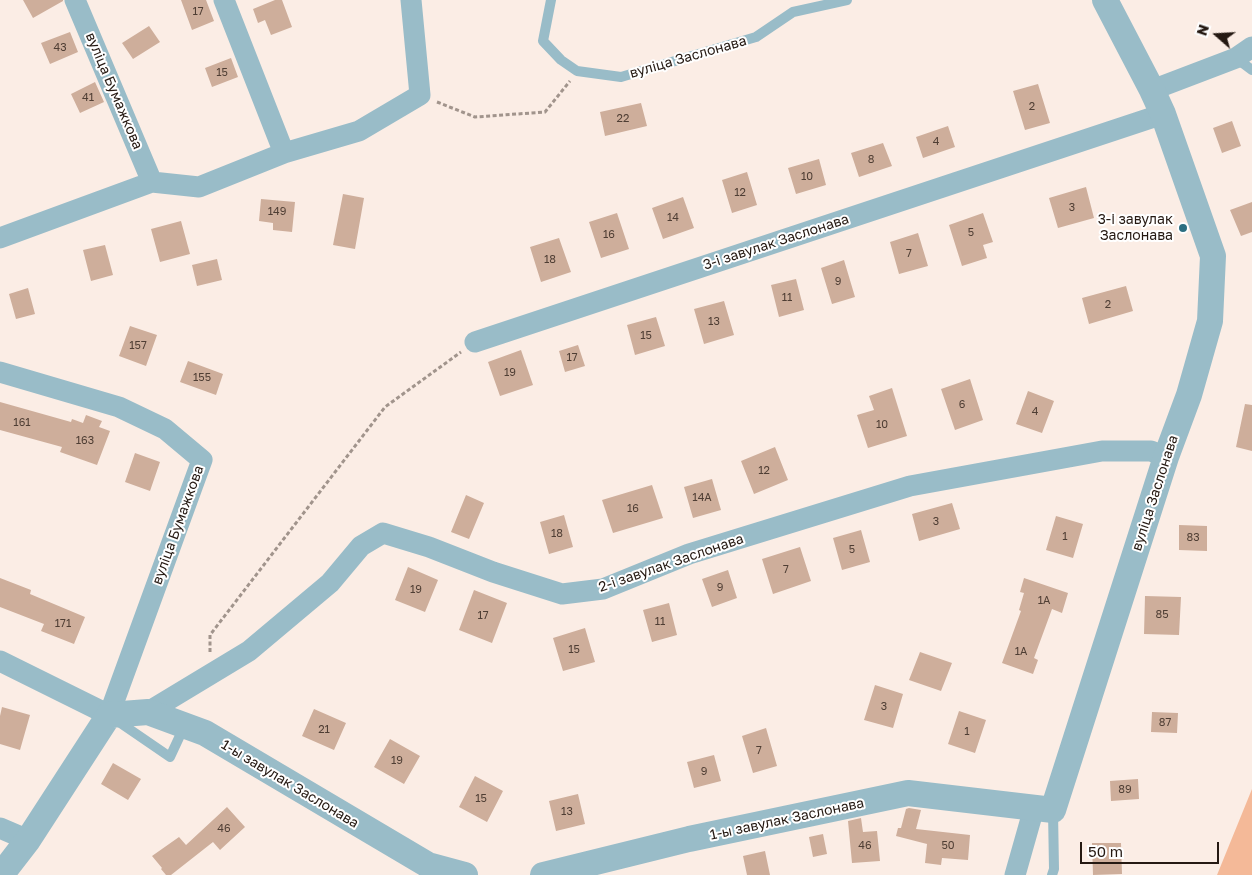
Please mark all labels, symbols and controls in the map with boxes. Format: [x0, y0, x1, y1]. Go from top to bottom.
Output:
house number: 17 [192, 5, 204, 19]
north arrow [1192, 10, 1242, 60]
text: N [1193, 22, 1212, 38]
street label: вуліца Бумажкова [82, 30, 146, 152]
street label: вуліца Заслонава [628, 32, 748, 82]
house number: 43 [53, 41, 67, 55]
house number: 15 [216, 66, 228, 80]
house number: 41 [82, 91, 94, 105]
house number: 2 [1029, 100, 1035, 114]
house number: 22 [617, 112, 629, 126]
house number: 4 [933, 135, 939, 149]
house number: 8 [868, 153, 874, 167]
house number: 10 [801, 170, 813, 184]
house number: 12 [734, 186, 746, 200]
house number: 3 [1069, 201, 1075, 215]
house number: 149 [268, 205, 286, 219]
street label: 3-і завулак Заслонава [701, 210, 851, 274]
house number: 14 [667, 211, 679, 225]
place label: 3-і завулак Заслонава [1098, 212, 1173, 244]
marker: 3-і завулак Заслонава [1177, 222, 1189, 234]
house number: 5 [968, 226, 974, 240]
house number: 16 [603, 228, 615, 242]
house number: 7 [906, 247, 912, 261]
house number: 18 [544, 253, 556, 267]
house number: 9 [835, 275, 841, 289]
house number: 11 [782, 291, 792, 305]
house number: 2 [1105, 298, 1111, 312]
house number: 13 [708, 315, 720, 329]
house number: 15 [640, 329, 652, 343]
house number: 157 [129, 339, 147, 353]
house number: 17 [566, 351, 578, 365]
house number: 19 [504, 366, 516, 380]
house number: 155 [193, 371, 211, 385]
house number: 6 [959, 398, 965, 412]
house number: 4 [1032, 405, 1038, 419]
house number: 161 [13, 416, 31, 430]
house number: 10 [876, 418, 888, 432]
street label: вуліца Заслонава [1128, 433, 1182, 553]
house number: 163 [76, 434, 94, 448]
street label: вуліца Бумажкова [149, 463, 207, 587]
house number: 12 [758, 464, 770, 478]
house number: 14А [692, 491, 712, 505]
house number: 16 [627, 502, 639, 516]
house number: 3 [933, 515, 939, 529]
house number: 18 [551, 527, 563, 541]
street label: 2-і завулак Заслонава [596, 530, 746, 596]
house number: 1 [1062, 530, 1068, 544]
house number: 83 [1186, 531, 1200, 545]
house number: 5 [849, 543, 855, 557]
house number: 7 [783, 563, 789, 577]
house number: 9 [717, 581, 723, 595]
house number: 19 [410, 583, 422, 597]
house number: 1А [1038, 594, 1050, 608]
house number: 85 [1155, 608, 1169, 622]
house number: 17 [477, 609, 489, 623]
house number: 11 [655, 615, 665, 629]
house number: 171 [55, 617, 71, 631]
house number: 15 [568, 643, 580, 657]
house number: 1А [1015, 645, 1027, 659]
house number: 3 [881, 700, 887, 714]
house number: 87 [1159, 716, 1171, 730]
house number: 21 [318, 723, 330, 737]
house number: 1 [964, 725, 970, 739]
street label: 1-ы завулак Заслонава [218, 736, 362, 832]
house number: 7 [756, 744, 762, 758]
house number: 19 [391, 754, 403, 768]
house number: 9 [701, 765, 707, 779]
house number: 89 [1118, 783, 1132, 797]
house number: 15 [475, 792, 487, 806]
street label: 1-ы завулак Заслонава [708, 794, 866, 844]
house number: 13 [561, 805, 573, 819]
house number: 46 [217, 822, 231, 836]
scale bar [1082, 832, 1221, 864]
house number: 46 [858, 839, 872, 853]
house number: 50 [941, 839, 955, 853]
text: 50 m [1088, 842, 1123, 860]

